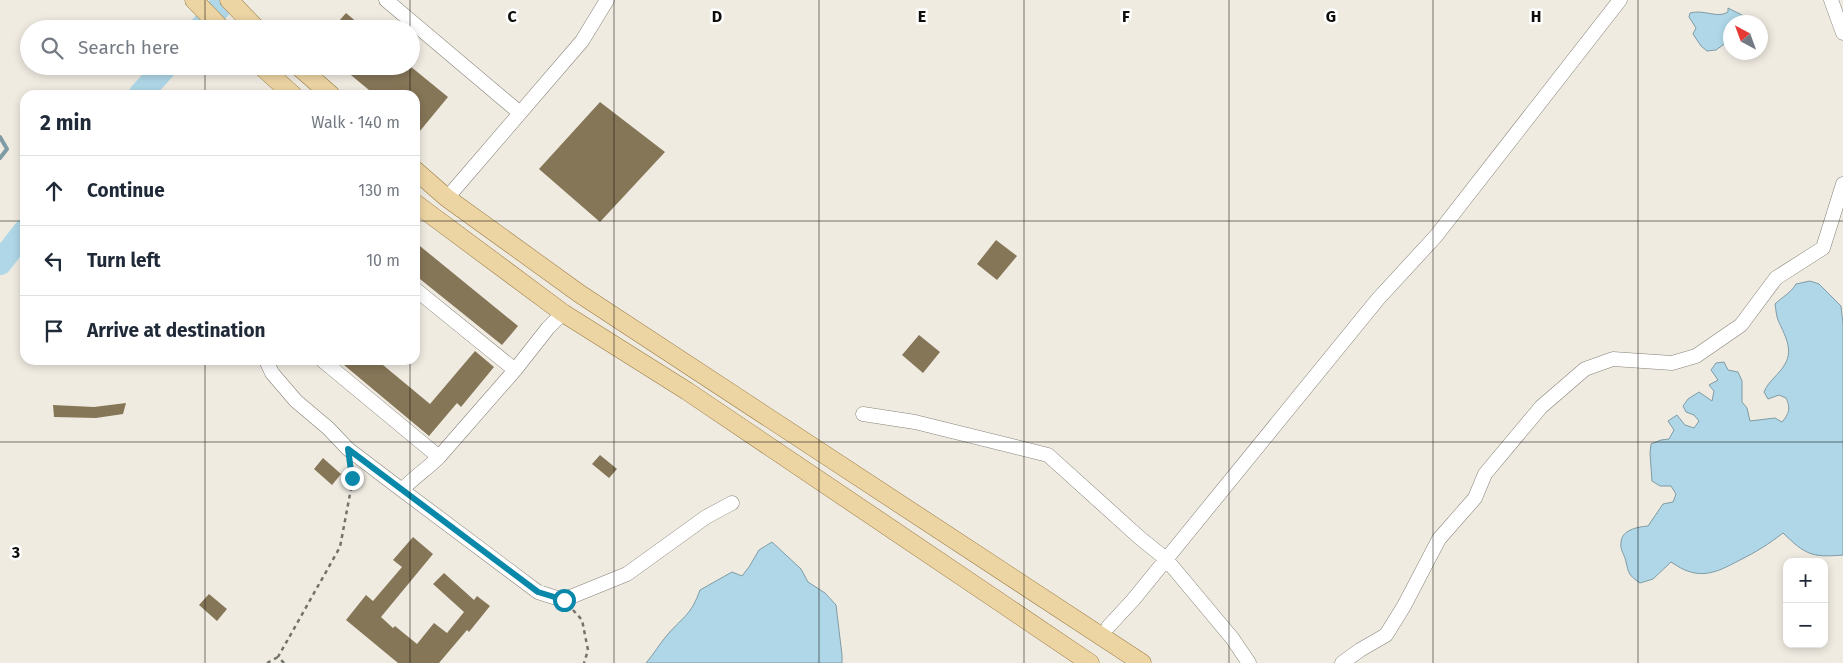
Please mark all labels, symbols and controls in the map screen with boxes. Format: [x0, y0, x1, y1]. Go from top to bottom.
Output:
text: C [507, 7, 517, 26]
text: D [712, 7, 722, 26]
text: E [918, 7, 926, 26]
text: F [1122, 7, 1130, 26]
text: G [1326, 7, 1336, 26]
text: H [1531, 7, 1541, 26]
north arrow [1723, 15, 1768, 60]
search box [20, 20, 420, 75]
icon: search [38, 34, 66, 62]
text: Search here [78, 36, 179, 59]
text: 2 min [40, 110, 92, 136]
text: Walk · 140 m [311, 113, 400, 132]
icon: ahead [40, 177, 68, 205]
text: Continue [87, 179, 165, 202]
text: 130 m [358, 181, 400, 200]
icon: left [40, 247, 68, 275]
text: Turn left [87, 249, 161, 272]
text: 10 m [366, 251, 400, 270]
icon: arrive [40, 317, 68, 345]
text: Arrive at destination [87, 319, 266, 342]
route end [341, 467, 364, 490]
text: 3 [11, 543, 20, 562]
map controls [1783, 558, 1828, 648]
button: + [1783, 558, 1828, 603]
route start [553, 589, 576, 612]
button: − [1783, 603, 1828, 648]

